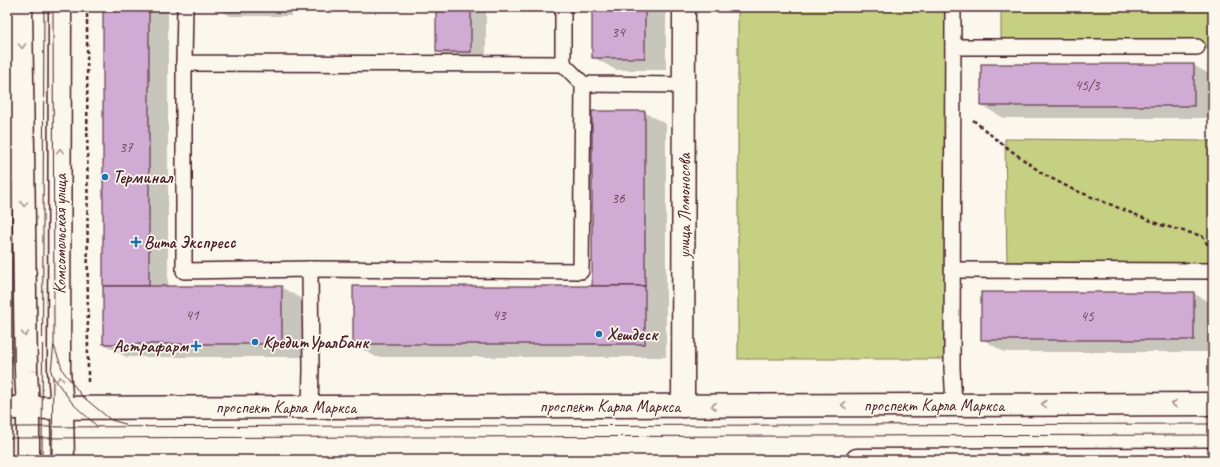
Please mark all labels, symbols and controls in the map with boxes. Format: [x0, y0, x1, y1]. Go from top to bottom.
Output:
house number: 34 [611, 23, 626, 42]
one-way arrow [17, 43, 26, 49]
house number: 45/3 [1074, 76, 1101, 95]
house number: 37 [119, 138, 134, 157]
one-way arrow [56, 148, 64, 154]
street label: улица Ломоносова [674, 152, 695, 259]
place label: Терминал [113, 167, 174, 188]
marker: Терминал [100, 172, 110, 182]
street label: Комсомольская улица [50, 173, 71, 294]
house number: 36 [611, 189, 626, 208]
one-way arrow [20, 201, 28, 207]
place label: Вита Экспресс [144, 232, 236, 253]
marker: Вита Экспресс [131, 237, 141, 247]
house number: 41 [185, 306, 200, 325]
house number: 43 [492, 306, 507, 325]
house number: 45 [1080, 307, 1095, 326]
place label: Хешдеск [607, 324, 659, 345]
marker: Хешдеск [594, 329, 604, 339]
one-way arrow [21, 331, 29, 337]
place label: КредитУралБанк [263, 332, 370, 353]
place label: Астрафарм [113, 336, 189, 357]
marker: КредитУралБанк [250, 337, 260, 347]
marker: Астрафарм [191, 341, 201, 351]
one-way arrow [56, 376, 65, 382]
street label: проспект Карла Маркса [864, 395, 1006, 416]
street label: проспект Карла Маркса [540, 396, 682, 417]
street label: проспект Карла Маркса [216, 397, 358, 418]
one-way arrow [1041, 400, 1047, 408]
one-way arrow [1171, 400, 1177, 408]
one-way arrow [841, 401, 847, 409]
one-way arrow [711, 402, 717, 410]

